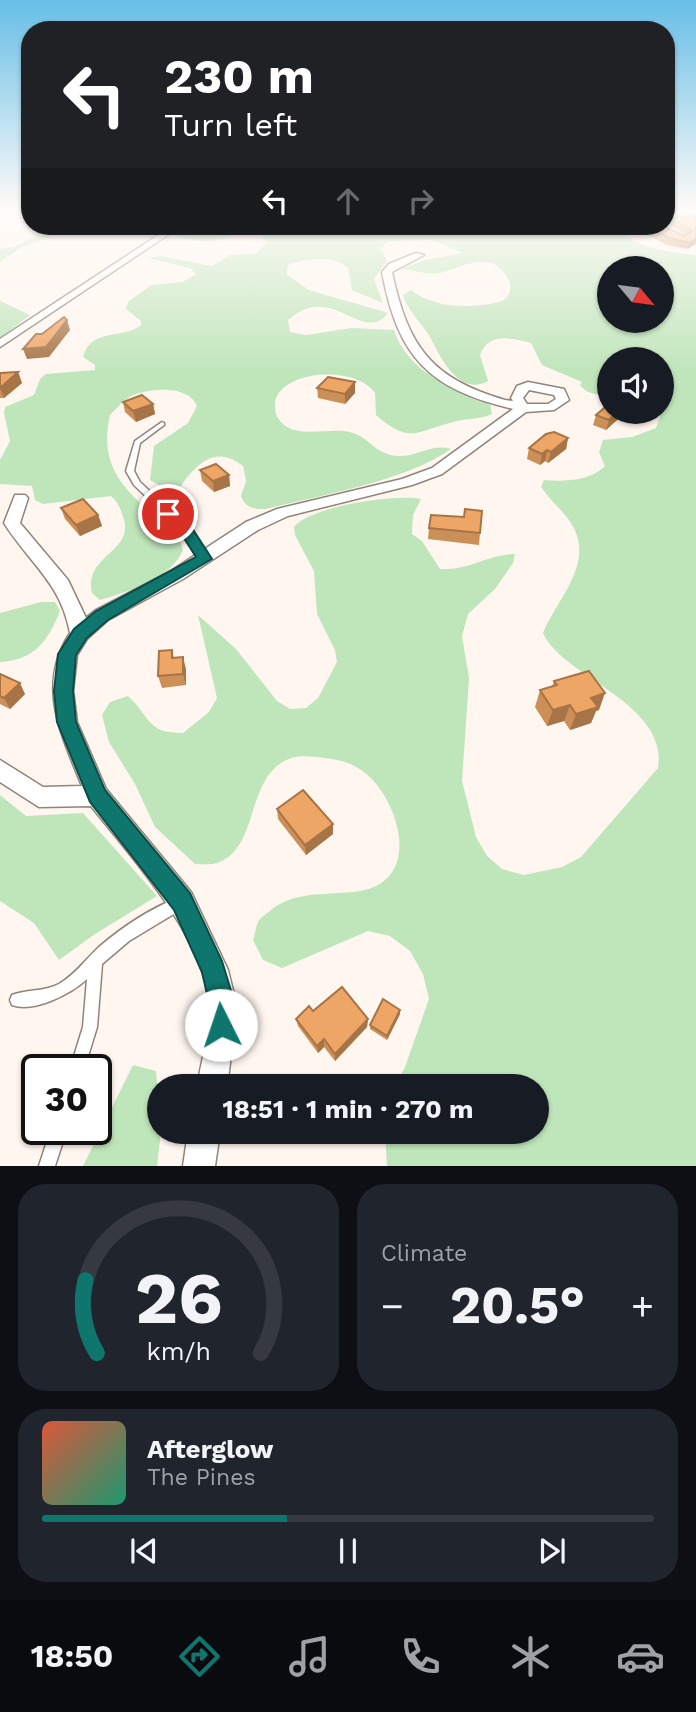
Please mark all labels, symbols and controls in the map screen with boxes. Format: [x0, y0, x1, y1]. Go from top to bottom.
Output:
text: 230 m [164, 47, 314, 105]
icon: left [49, 49, 140, 140]
text: Turn left [164, 106, 297, 144]
icon: left [256, 182, 294, 220]
icon: ahead [329, 182, 367, 220]
icon: right [402, 182, 440, 220]
north arrow [597, 256, 674, 332]
map controls [597, 256, 674, 424]
button: sound [597, 347, 674, 424]
pin [138, 484, 198, 544]
icon: arrive [149, 495, 187, 533]
position arrow [184, 988, 258, 1062]
speed limit sign: 30 [21, 1054, 112, 1145]
text: 18:51 · 1 min · 270 m [222, 1094, 474, 1124]
text: Climate [381, 1240, 467, 1267]
text: 26 [134, 1256, 223, 1342]
text: 20.5° [450, 1275, 585, 1336]
text: − [381, 1284, 404, 1328]
text: + [631, 1284, 654, 1328]
text: km/h [146, 1337, 211, 1366]
text: Afterglow [147, 1434, 273, 1464]
text: The Pines [147, 1464, 256, 1491]
icon: previous [125, 1532, 163, 1570]
icon: pause [329, 1532, 367, 1570]
icon: next [533, 1532, 571, 1570]
icon: directions [175, 1632, 224, 1681]
icon: music [285, 1632, 334, 1681]
icon: phone [396, 1632, 445, 1681]
icon: climate [506, 1632, 555, 1681]
icon: car [616, 1632, 665, 1681]
text: 18:50 [31, 1637, 113, 1675]

